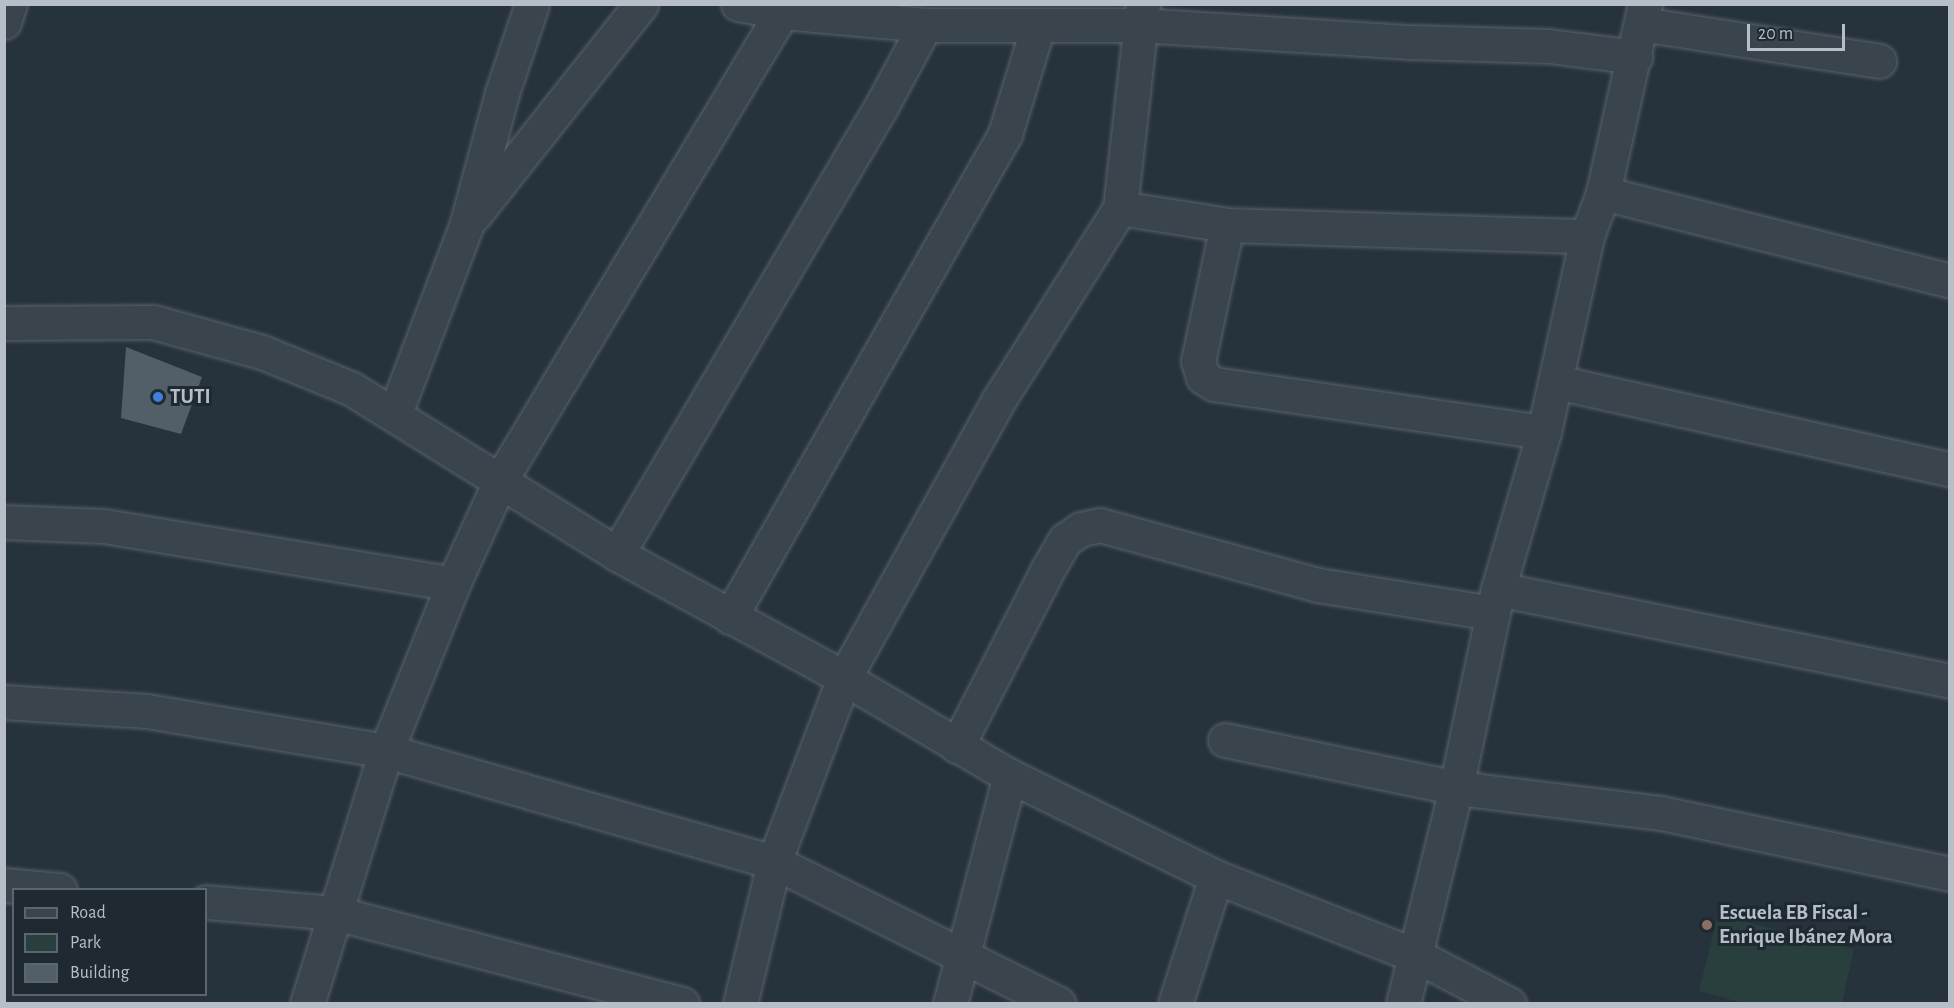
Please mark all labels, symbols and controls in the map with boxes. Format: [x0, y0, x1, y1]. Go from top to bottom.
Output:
scale bar [1750, 12, 1848, 50]
text: 20 m [1758, 25, 1793, 43]
place label: TUTI [170, 384, 211, 410]
marker: TUTI [151, 390, 165, 404]
legend [12, 888, 207, 996]
place label: Escuela EB Fiscal - Enrique Ibánez Mora [1719, 900, 1893, 950]
text: Road [70, 904, 106, 922]
marker: Escuela EB Fiscal - Enrique Ibánez Mora [1700, 918, 1714, 932]
text: Park [70, 934, 101, 952]
text: Building [70, 964, 129, 982]

